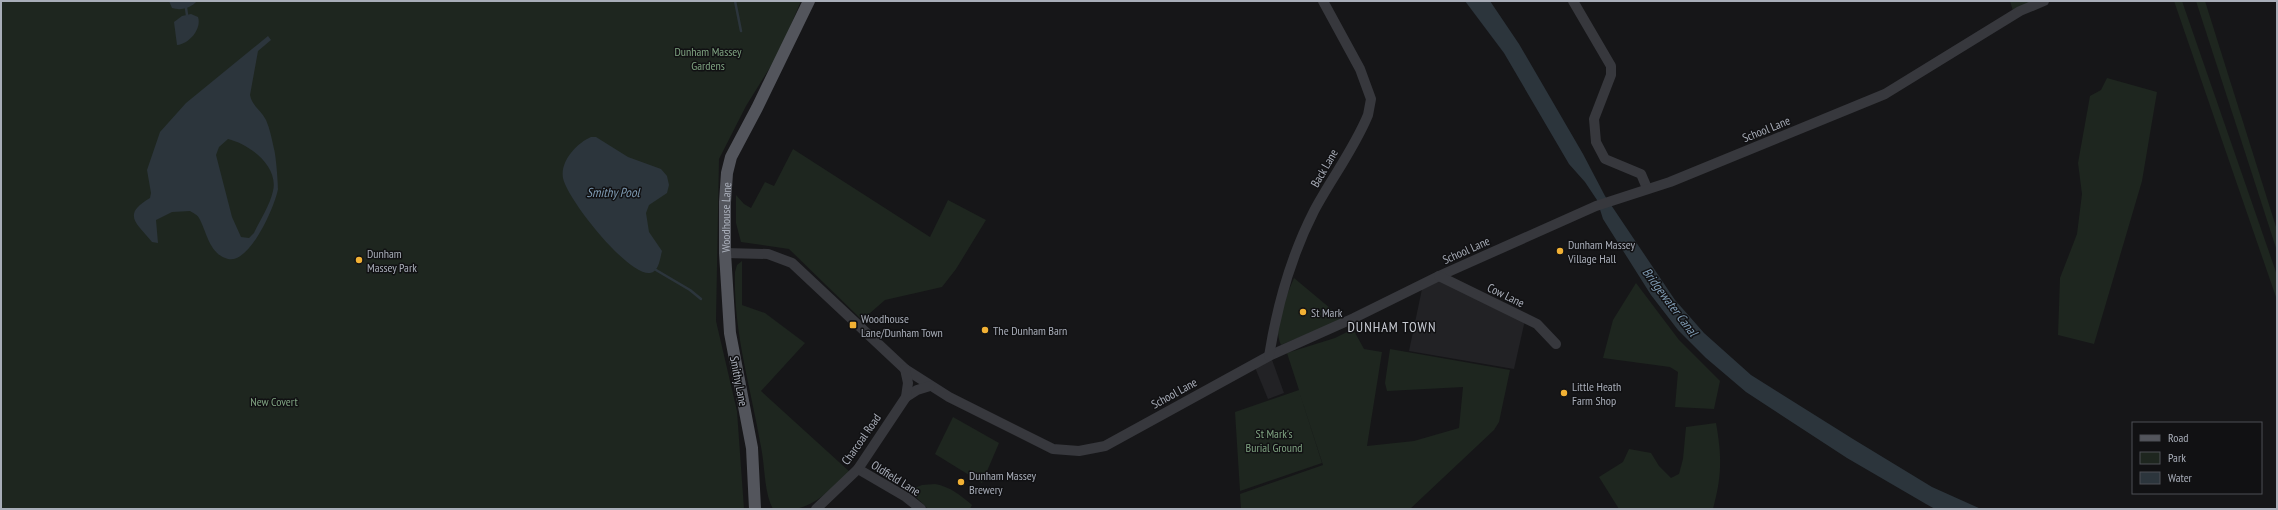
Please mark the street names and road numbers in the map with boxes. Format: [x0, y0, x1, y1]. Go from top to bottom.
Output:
street label: School Lane [1740, 113, 1792, 145]
street label: Back Lane [1307, 146, 1341, 190]
street label: Woodhouse Lane [718, 182, 734, 252]
street label: School Lane [1440, 233, 1492, 267]
street label: Cow Lane [1485, 280, 1527, 310]
street label: Smithy Lane [727, 355, 751, 407]
street label: School Lane [1148, 374, 1200, 412]
street label: Charcoal Road [838, 411, 884, 467]
street label: Oldfield Lane [869, 457, 923, 499]

